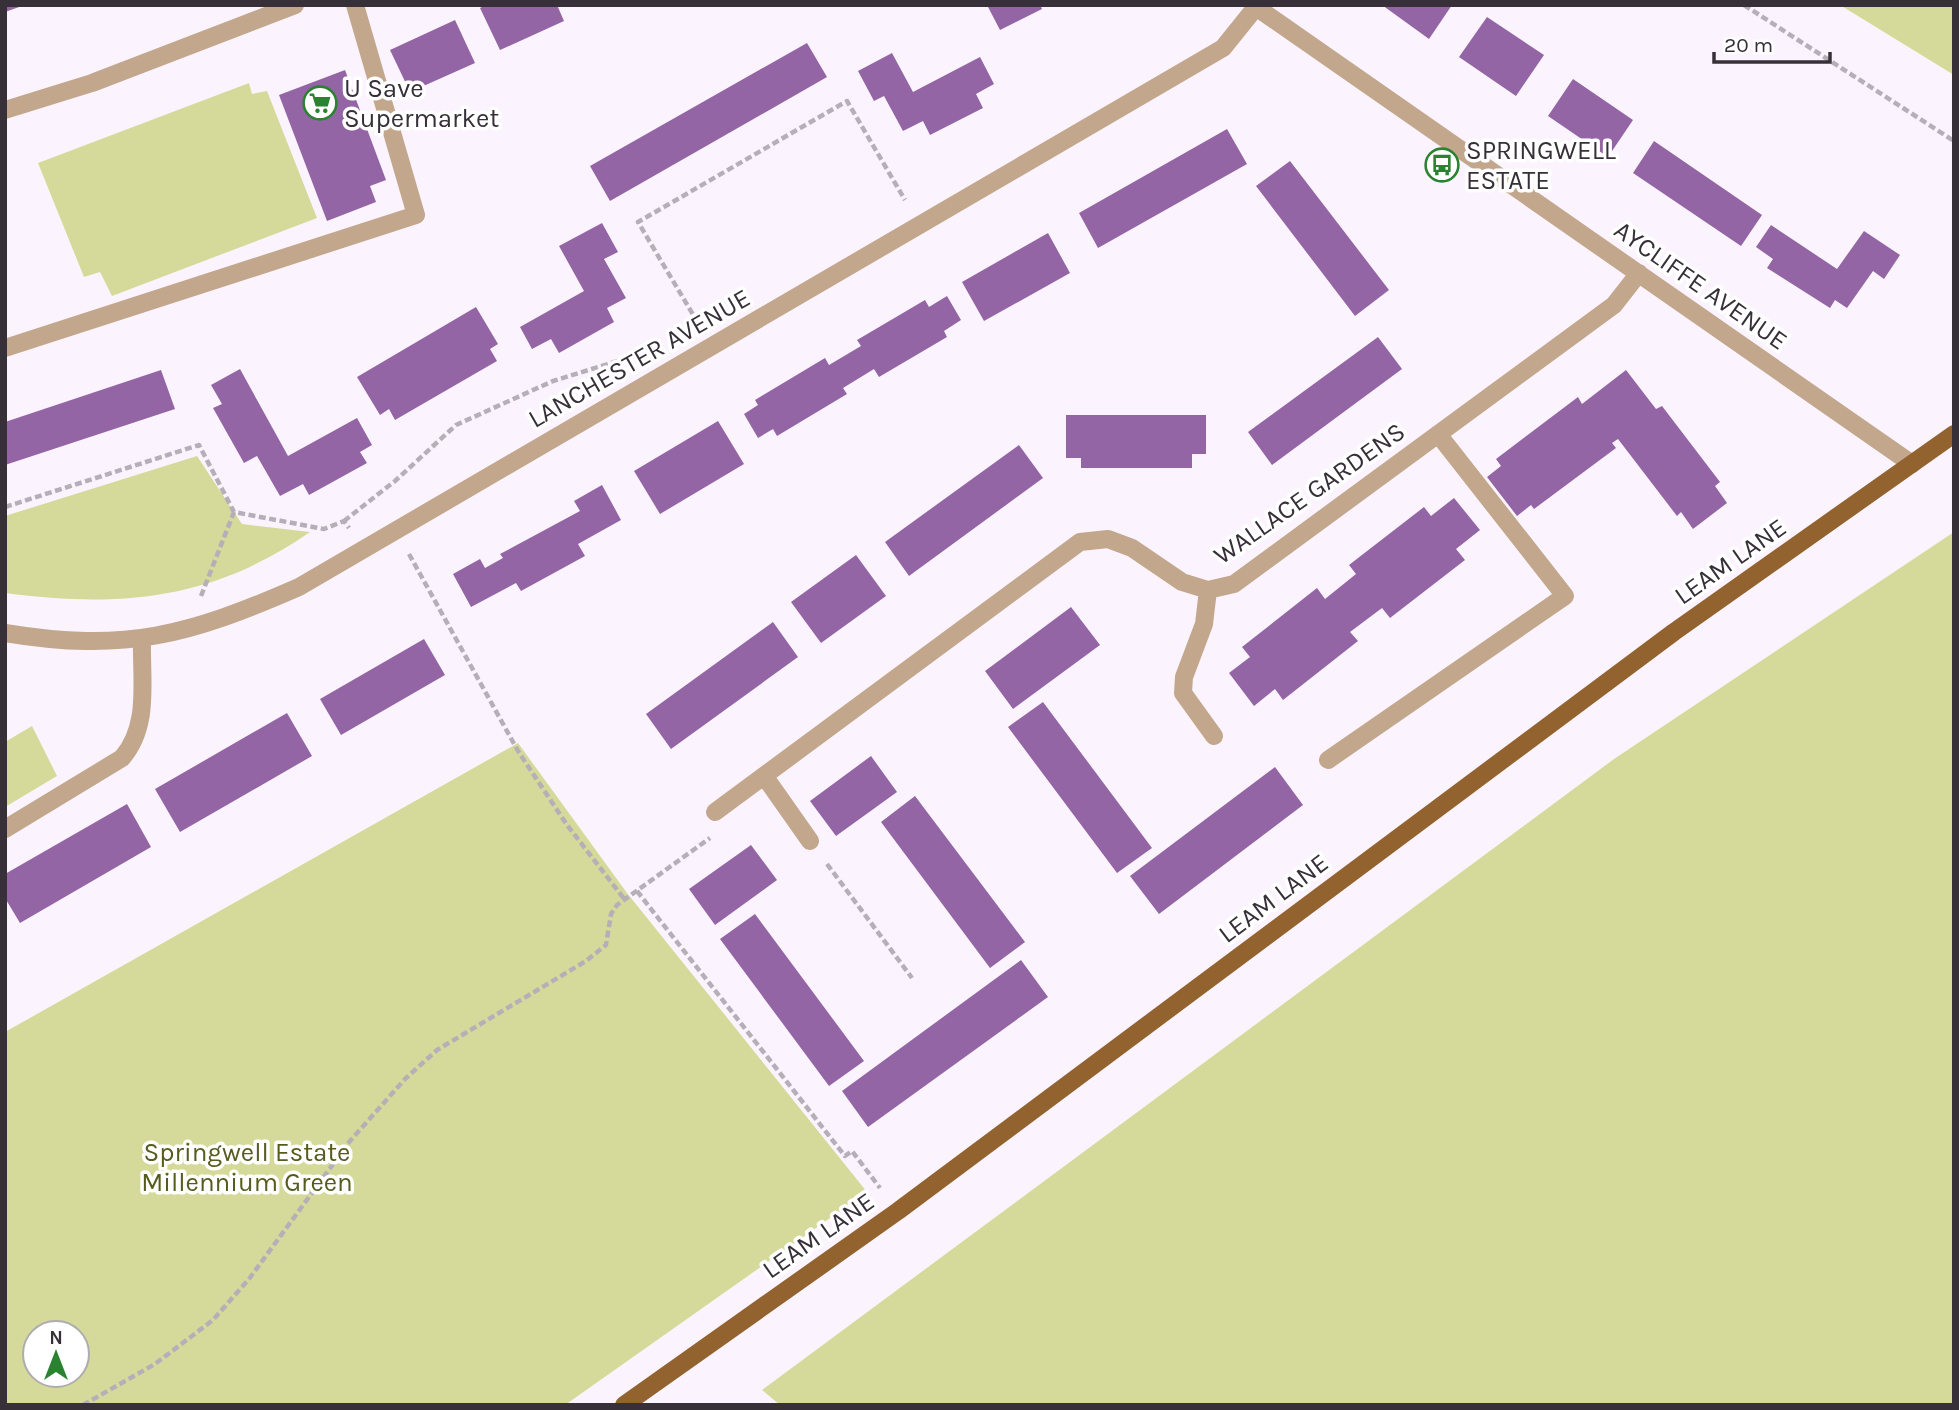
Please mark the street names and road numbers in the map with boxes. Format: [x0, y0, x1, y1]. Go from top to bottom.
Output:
street label: AYCLIFFE AVENUE [1608, 214, 1793, 357]
street label: LANCHESTER AVENUE [523, 282, 756, 435]
street label: WALLACE GARDENS [1208, 416, 1411, 571]
street label: LEAM LANE [1668, 512, 1792, 611]
street label: LEAM LANE [1212, 847, 1334, 950]
street label: LEAM LANE [756, 1186, 880, 1285]

